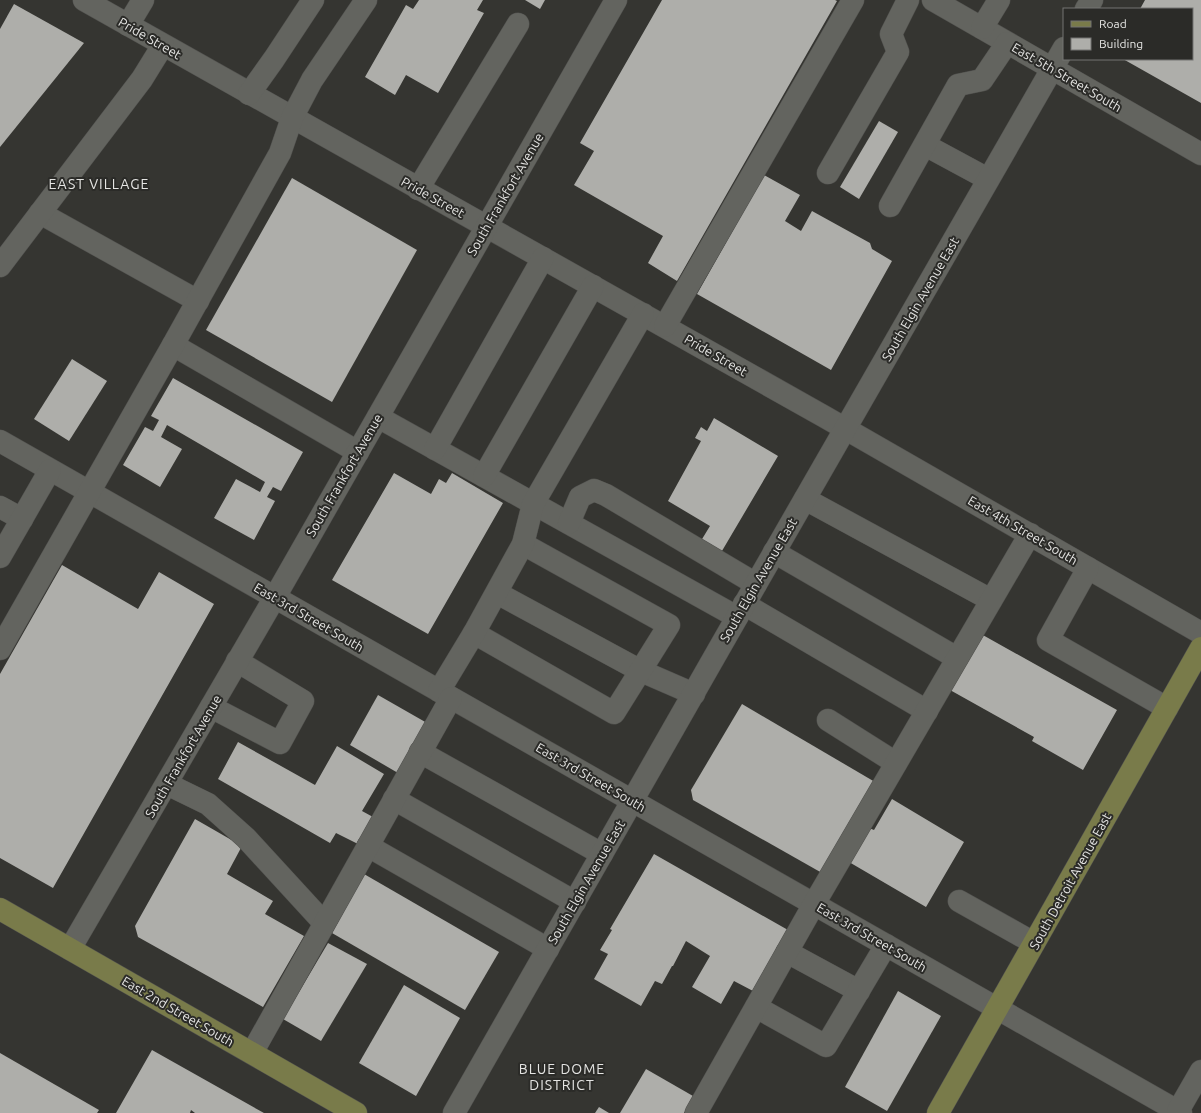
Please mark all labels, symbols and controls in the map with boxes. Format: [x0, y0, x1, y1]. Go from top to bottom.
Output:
legend [1063, 8, 1193, 60]
street label: Pride Street [116, 14, 184, 62]
text: Road [1099, 17, 1127, 30]
text: Building [1099, 37, 1143, 50]
street label: East 5th Street South [1010, 40, 1124, 114]
street label: South Frankfort Avenue [464, 130, 546, 258]
street label: Pride Street [399, 174, 467, 220]
district label: EAST VILLAGE [49, 176, 149, 192]
street label: South Elgin Avenue East [879, 235, 961, 363]
street label: Pride Street [682, 331, 750, 379]
street label: South Frankfort Avenue [303, 411, 385, 539]
street label: East 4th Street South [966, 493, 1080, 567]
street label: South Elgin Avenue East [717, 516, 799, 644]
street label: East 3rd Street South [252, 580, 366, 654]
street label: South Frankfort Avenue [142, 692, 224, 820]
street label: East 3rd Street South [534, 740, 648, 814]
street label: South Detroit Avenue East [1027, 810, 1113, 952]
street label: South Elgin Avenue East [545, 818, 627, 946]
street label: East 3rd Street South [815, 900, 929, 974]
street label: East 2nd Street South [120, 973, 236, 1049]
district label: BLUE DOME DISTRICT [519, 1061, 605, 1093]

